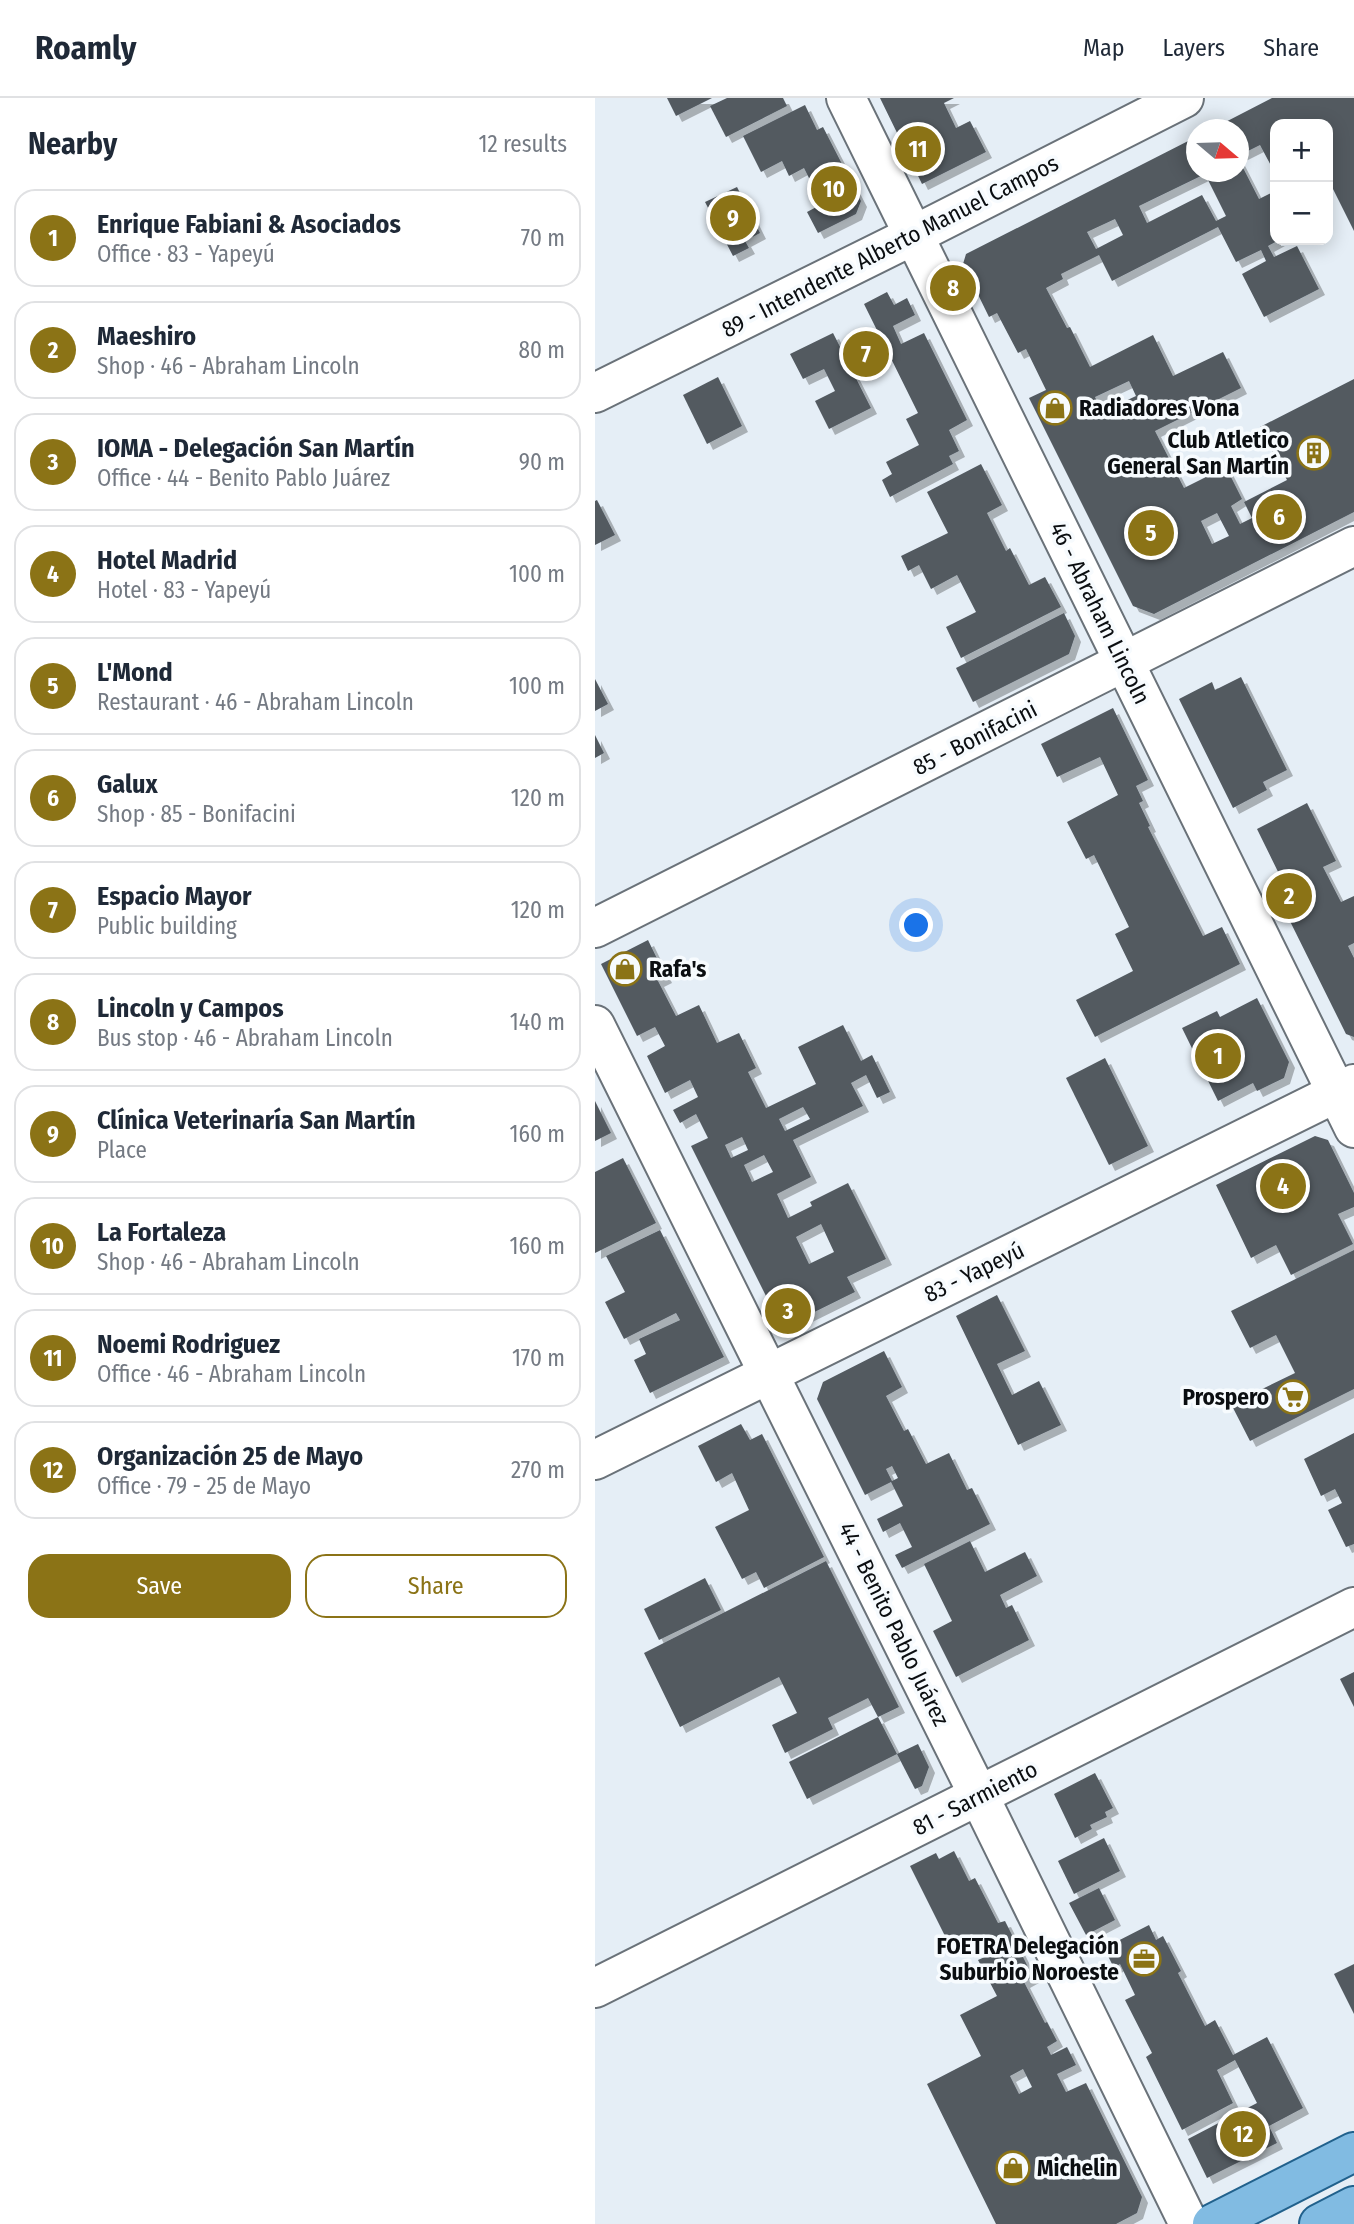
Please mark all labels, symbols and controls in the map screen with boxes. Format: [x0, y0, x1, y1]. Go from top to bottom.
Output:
text: Roamly [35, 28, 136, 68]
text: Map [1083, 34, 1125, 62]
text: Layers [1163, 34, 1225, 62]
text: Share [1263, 34, 1319, 62]
north arrow [1186, 119, 1249, 182]
map controls [1270, 119, 1333, 245]
button: + [1270, 119, 1333, 182]
pin: 11 [895, 123, 941, 175]
text: Nearby [28, 126, 117, 162]
text: 12 results [478, 130, 567, 158]
street label: 89 - Intendente Alberto Manuel Campos [717, 149, 1063, 343]
pin: 10 [811, 163, 857, 215]
button: − [1270, 182, 1333, 245]
pin: 9 [710, 192, 756, 244]
text: Enrique Fabiani & Asociados [97, 209, 401, 240]
text: 1 [48, 224, 58, 252]
text: 70 m [521, 224, 565, 252]
text: Office · 83 - Yapeyú [97, 240, 275, 268]
pin: 8 [930, 262, 976, 314]
text: Maeshiro [97, 321, 196, 352]
pin: 7 [843, 328, 889, 380]
text: 2 [48, 336, 58, 364]
text: 80 m [518, 336, 565, 364]
text: Shop · 46 - Abraham Lincoln [97, 352, 360, 380]
shop icon: Radiadores Vona [1036, 389, 1074, 427]
place label: Radiadores Vona [1079, 394, 1239, 422]
place label: Club Atletico General San Martín [1107, 426, 1289, 480]
text: IOMA - Delegación San Martín [97, 433, 415, 464]
building icon: Club Atletico General San Martín [1295, 434, 1333, 472]
text: 3 [48, 448, 58, 476]
text: 90 m [519, 448, 565, 476]
text: Office · 44 - Benito Pablo Juárez [97, 464, 390, 492]
pin: 6 [1256, 491, 1302, 543]
pin: 5 [1128, 507, 1174, 559]
street label: 46 - Abraham Lincoln [1044, 517, 1156, 709]
text: Hotel Madrid [97, 545, 237, 576]
text: 4 [47, 560, 59, 588]
text: 100 m [509, 560, 565, 588]
text: Hotel · 83 - Yapeyú [97, 576, 271, 604]
text: L'Mond [97, 657, 173, 688]
text: 5 [47, 672, 59, 700]
text: 100 m [509, 672, 565, 700]
text: Restaurant · 46 - Abraham Lincoln [97, 688, 414, 716]
street label: 85 - Bonifacini [908, 695, 1042, 781]
text: Galux [97, 769, 158, 800]
text: 6 [47, 784, 59, 812]
text: 120 m [511, 784, 565, 812]
text: Shop · 85 - Bonifacini [97, 800, 296, 828]
pin: 2 [1266, 870, 1312, 922]
text: Espacio Mayor [97, 881, 252, 912]
text: 7 [48, 896, 58, 924]
text: 120 m [511, 896, 565, 924]
your location [899, 908, 933, 942]
text: Public building [97, 912, 237, 940]
shop icon: Rafa's [606, 950, 644, 988]
place label: Rafa's [649, 955, 706, 983]
text: Lincoln y Campos [97, 993, 284, 1024]
text: 8 [47, 1008, 59, 1036]
text: 140 m [510, 1008, 565, 1036]
text: Bus stop · 46 - Abraham Lincoln [97, 1024, 393, 1052]
pin: 1 [1195, 1030, 1241, 1082]
text: Clínica Veterinaría San Martín [97, 1105, 416, 1136]
text: 9 [47, 1120, 59, 1148]
text: 160 m [510, 1120, 565, 1148]
text: Place [97, 1136, 147, 1164]
pin: 4 [1260, 1160, 1306, 1212]
text: La Fortaleza [97, 1217, 226, 1248]
text: 10 [42, 1232, 64, 1260]
text: 160 m [510, 1232, 565, 1260]
street label: 83 - Yapeyú [919, 1236, 1029, 1308]
text: Shop · 46 - Abraham Lincoln [97, 1248, 360, 1276]
pin: 3 [765, 1285, 811, 1337]
text: Noemi Rodriguez [97, 1329, 280, 1360]
text: 11 [43, 1344, 63, 1372]
text: 170 m [512, 1344, 565, 1372]
text: Office · 46 - Abraham Lincoln [97, 1360, 366, 1388]
supermarket icon: Prospero [1274, 1378, 1312, 1416]
place label: Prospero [1183, 1383, 1269, 1411]
text: Organización 25 de Mayo [97, 1441, 363, 1472]
text: 12 [43, 1456, 63, 1484]
text: 270 m [511, 1456, 565, 1484]
text: Office · 79 - 25 de Mayo [97, 1472, 311, 1500]
street label: 44 - Benito Pablo Juárez [833, 1518, 955, 1730]
button: Save [28, 1554, 291, 1618]
button: Share [305, 1554, 567, 1618]
street label: 81 - Sarmiento [908, 1755, 1042, 1841]
place label: FOETRA Delegación Suburbio Noroeste [937, 1932, 1119, 1986]
office icon: FOETRA Delegación Suburbio Noroeste [1125, 1940, 1163, 1978]
pin: 12 [1220, 2108, 1266, 2160]
shop icon: Michelin [994, 2149, 1032, 2187]
place label: Michelin [1037, 2154, 1118, 2182]

